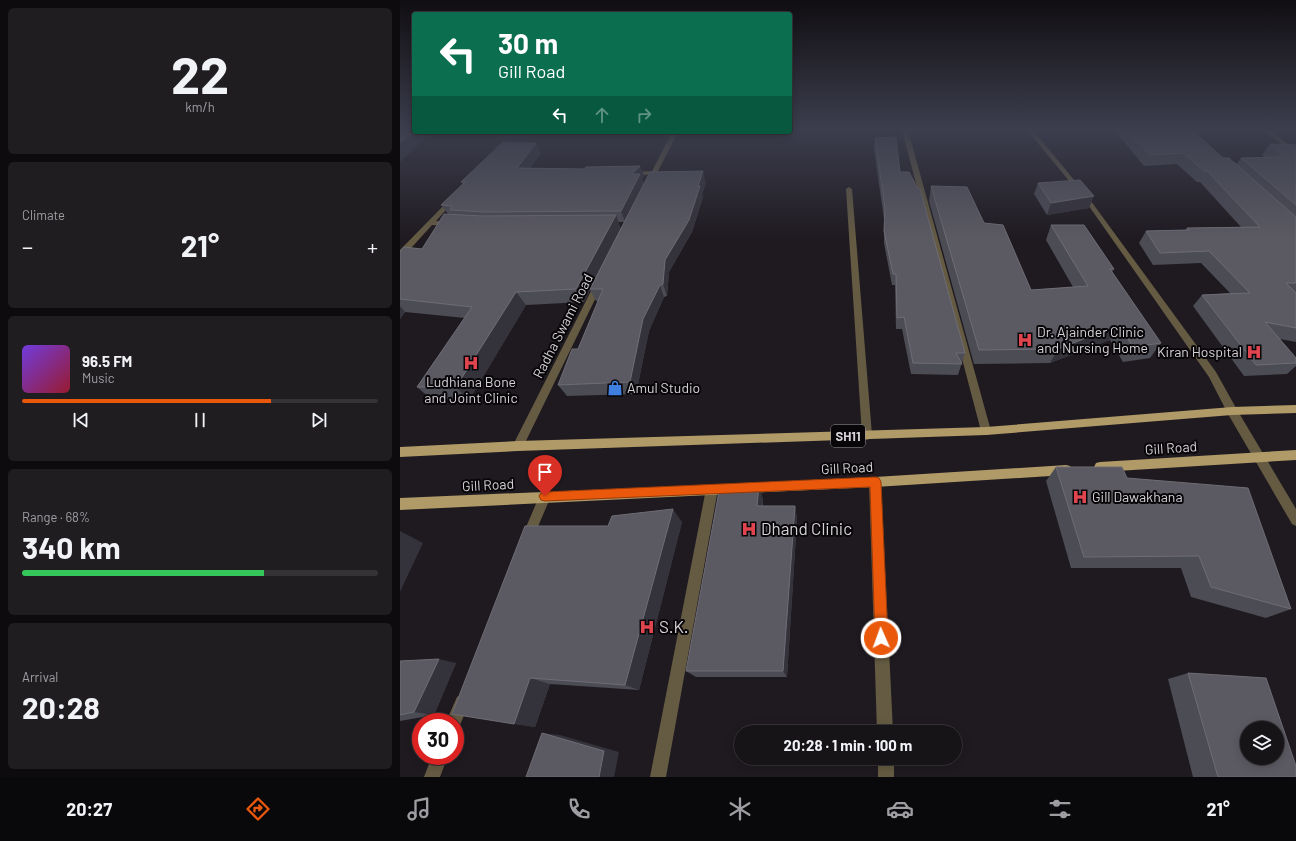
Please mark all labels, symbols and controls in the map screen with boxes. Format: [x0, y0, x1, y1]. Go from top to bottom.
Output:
text: 30 m [498, 26, 558, 60]
icon: left [432, 28, 484, 80]
text: 22 [171, 42, 229, 104]
text: Gill Road [498, 60, 565, 82]
text: km/h [185, 99, 215, 115]
icon: left [549, 104, 571, 126]
icon: ahead [591, 104, 613, 126]
icon: right [633, 104, 655, 126]
text: Climate [22, 207, 65, 223]
text: 21° [181, 227, 219, 263]
text: − [22, 233, 33, 259]
text: + [367, 233, 378, 259]
street label: Radha Swami Road [529, 271, 596, 381]
place label: Dr. Ajainder Clinic and Nursing Home [1037, 323, 1148, 356]
hospital icon: Dr. Ajainder Clinic and Nursing Home [1016, 331, 1034, 349]
place label: Kiran Hospital [1157, 343, 1242, 360]
hospital icon: Kiran Hospital [1245, 343, 1263, 361]
text: 96.5 FM [82, 352, 132, 370]
hospital icon: Ludhiana Bone and Joint Clinic [462, 354, 480, 372]
text: Music [82, 370, 115, 386]
place label: Ludhiana Bone and Joint Clinic [424, 373, 518, 406]
shop icon: Amul Studio [606, 379, 624, 397]
place label: Amul Studio [627, 379, 700, 396]
icon: previous [70, 409, 92, 431]
icon: pause [189, 409, 211, 431]
icon: next [308, 409, 330, 431]
road number: SH11 [831, 425, 865, 447]
street label: Gill Road [1144, 437, 1198, 458]
pin [528, 455, 562, 496]
street label: Gill Road [820, 458, 874, 477]
icon: arrive [534, 461, 556, 483]
street label: Gill Road [461, 475, 515, 494]
hospital icon: Gill Dawakhana [1071, 488, 1089, 506]
place label: Gill Dawakhana [1092, 488, 1183, 505]
text: Range · 68% [22, 509, 90, 525]
place label: Dhand Clinic [761, 518, 852, 538]
hospital icon: Dhand Clinic [740, 520, 758, 538]
text: 340 km [22, 529, 121, 565]
place label: S.K. [659, 616, 689, 636]
position arrow [860, 617, 902, 659]
hospital icon: S.K. [638, 618, 656, 636]
text: Arrival [22, 669, 58, 685]
text: 20:28 [22, 689, 100, 725]
speed limit sign: 30 [412, 713, 464, 765]
map controls [1240, 721, 1284, 765]
button: layers [1240, 721, 1284, 765]
text: 20:28 · 1 min · 100 m [784, 736, 912, 754]
icon: directions [244, 795, 272, 823]
icon: music [405, 795, 433, 823]
icon: phone [565, 795, 593, 823]
icon: climate [726, 795, 754, 823]
icon: car [886, 795, 914, 823]
icon: filters [1046, 795, 1074, 823]
text: 20:27 [66, 798, 112, 820]
text: 21° [1207, 798, 1230, 820]

